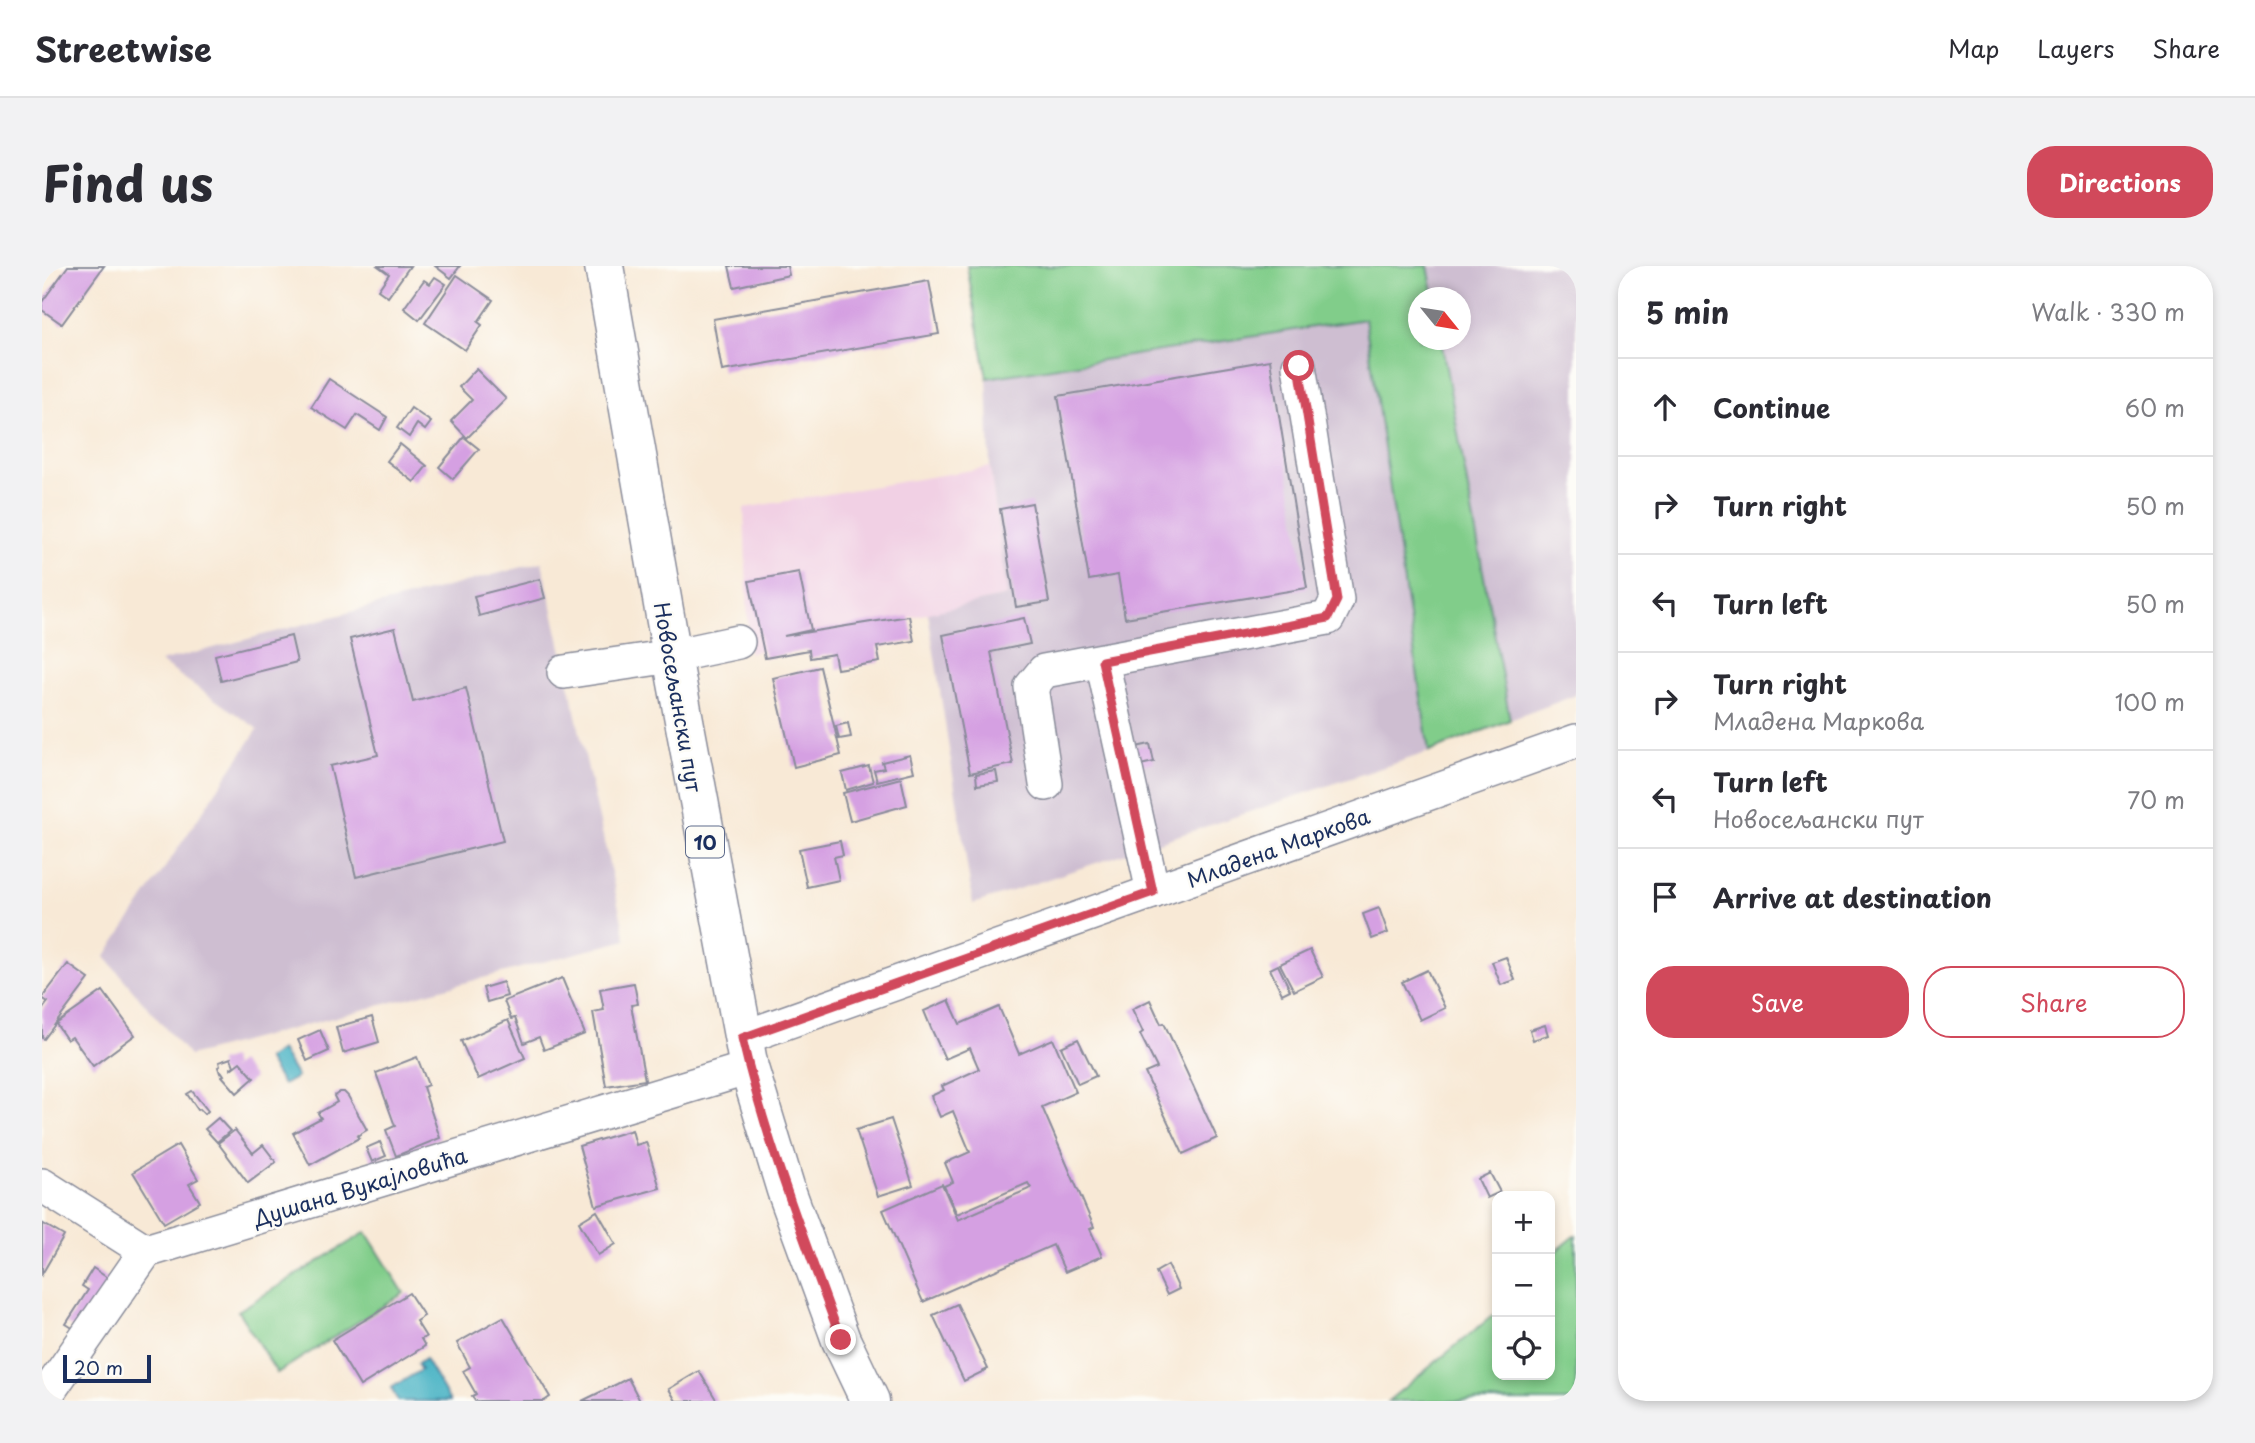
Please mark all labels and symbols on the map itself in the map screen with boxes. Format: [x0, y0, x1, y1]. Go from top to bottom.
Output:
north arrow [1408, 287, 1471, 350]
route start [1283, 350, 1314, 381]
street label: Новосељански пут [647, 599, 712, 796]
street label: Младена Маркова [1182, 799, 1374, 895]
road number: 10 [686, 827, 724, 858]
street label: Душана Вукајловића [248, 1138, 472, 1234]
route end [825, 1324, 856, 1355]
scale bar [63, 1352, 150, 1384]

